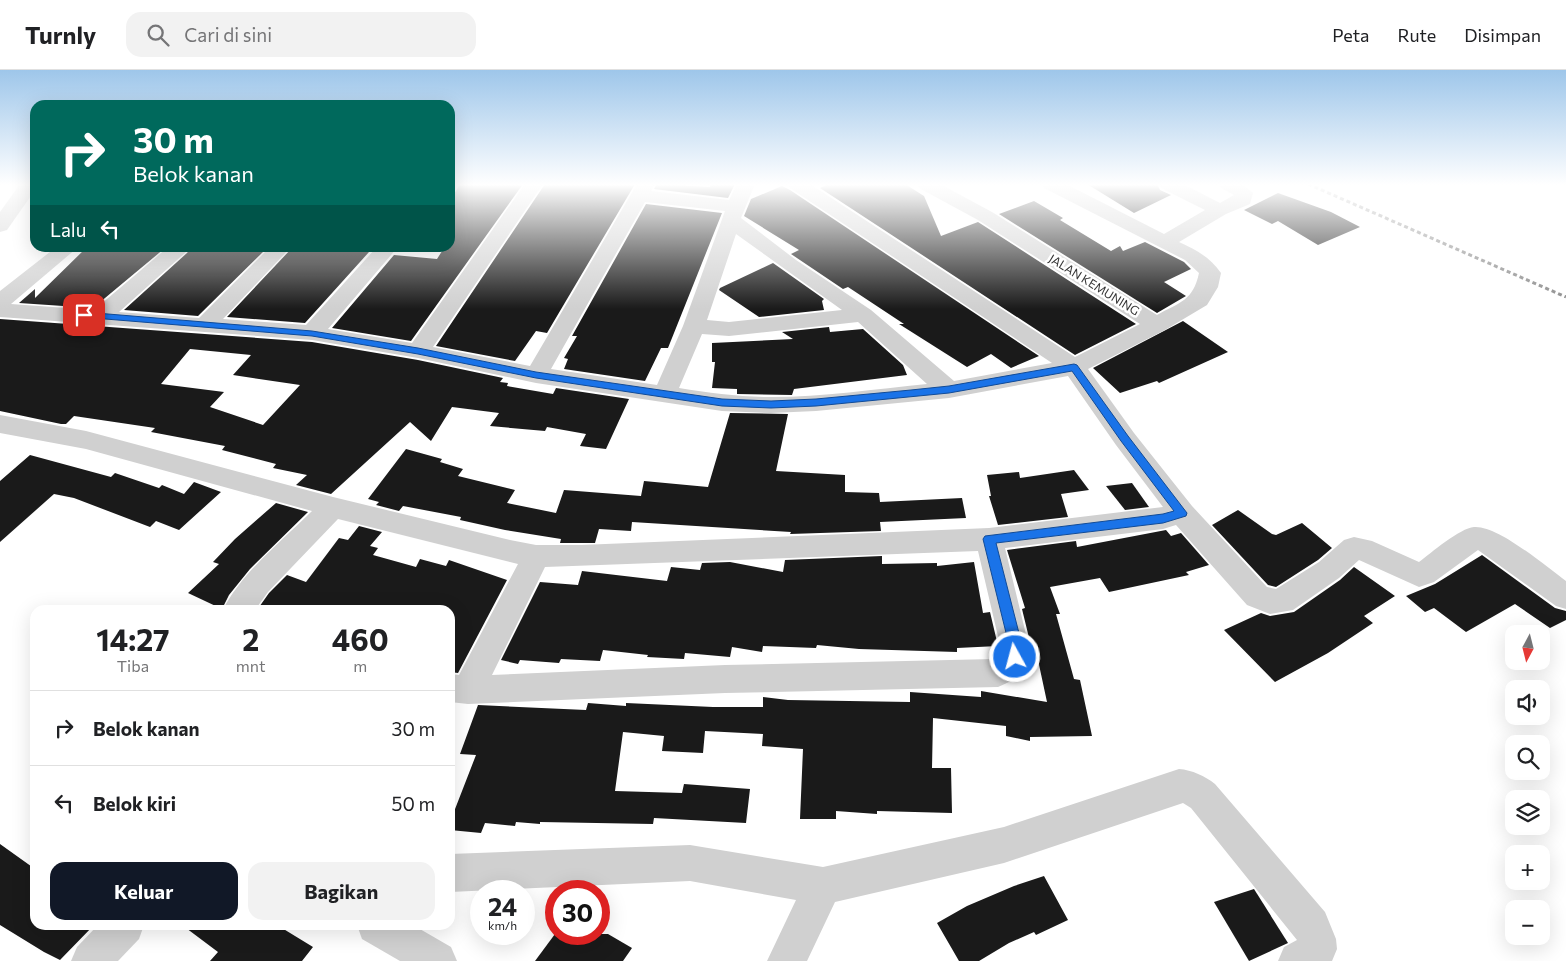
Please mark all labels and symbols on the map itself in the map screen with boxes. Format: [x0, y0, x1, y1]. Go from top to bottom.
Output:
street label: JALAN KEMUNING [1046, 251, 1142, 318]
pin [63, 294, 105, 336]
north arrow [1505, 625, 1550, 670]
position arrow [988, 630, 1040, 682]
speed limit sign: 30 [545, 880, 610, 945]

